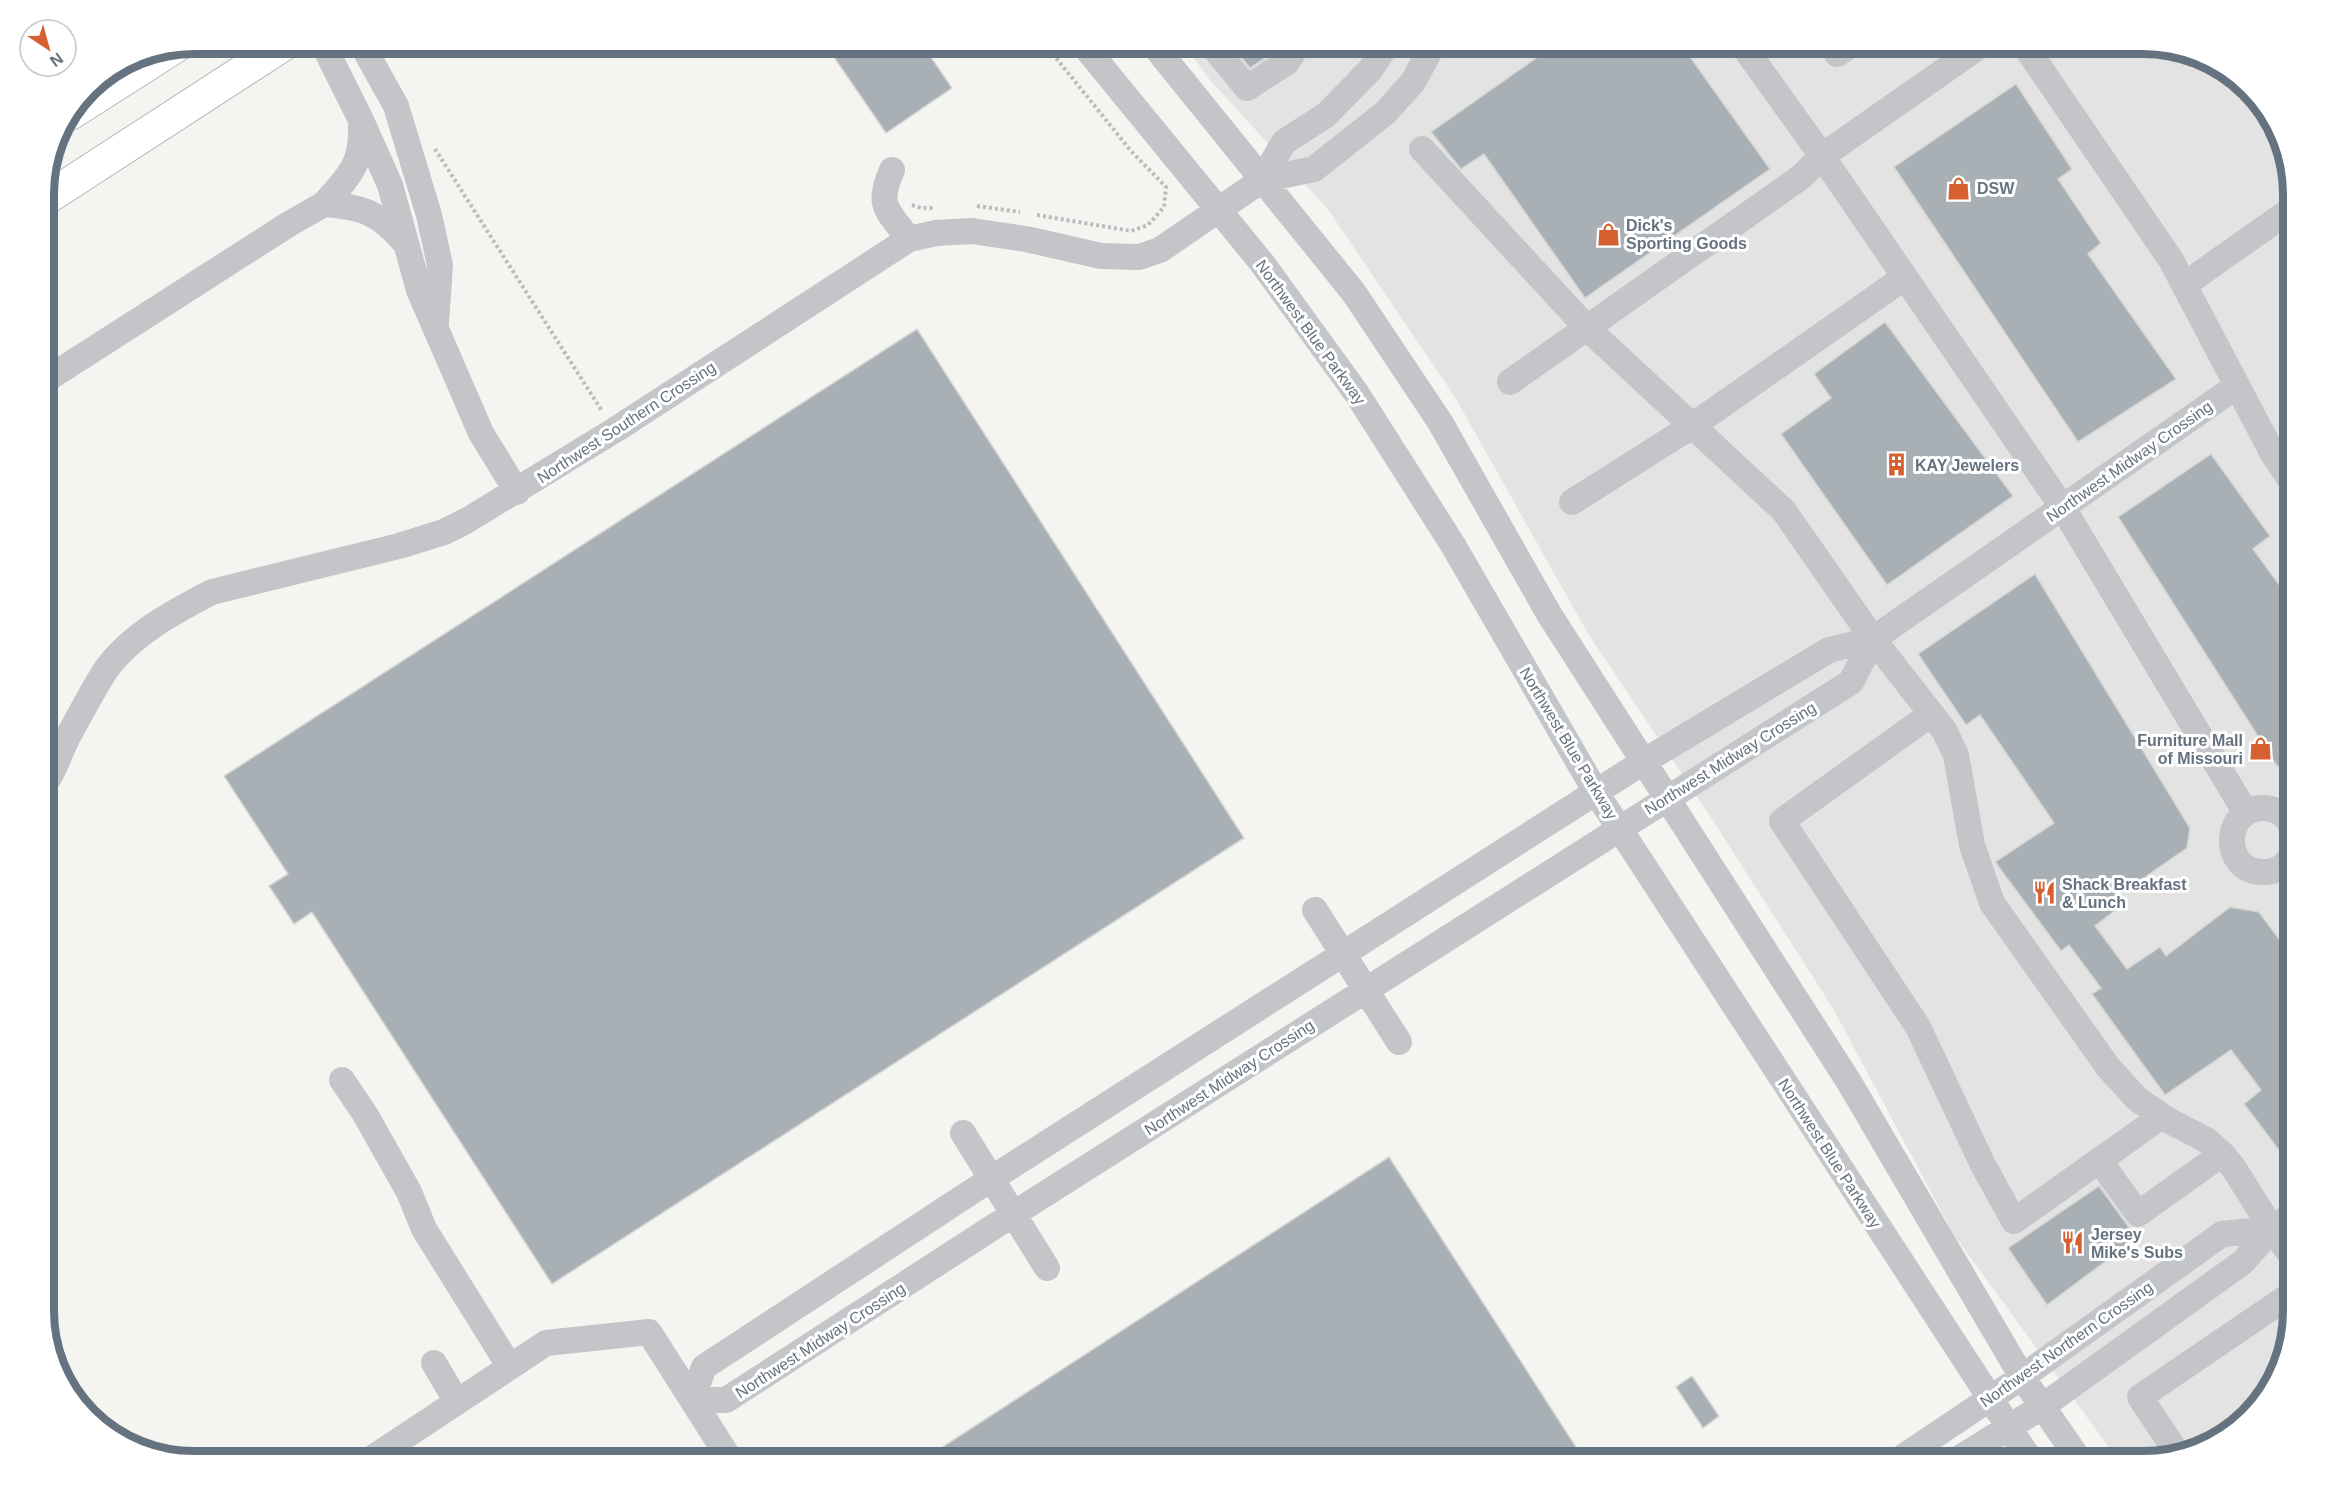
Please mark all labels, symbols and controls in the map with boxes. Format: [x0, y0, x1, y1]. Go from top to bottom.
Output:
north arrow [18, 18, 78, 78]
text: N [47, 49, 66, 70]
shop icon: DSW [1946, 175, 1972, 201]
place label: DSW [1977, 180, 2015, 197]
place label: Dick's Sporting Goods [1626, 217, 1747, 252]
shop icon: Dick's Sporting Goods [1595, 221, 1621, 247]
street label: Northwest Blue Parkway [1252, 257, 1369, 408]
street label: Northwest Southern Crossing [534, 358, 719, 486]
street label: Northwest Midway Crossing [2043, 398, 2215, 525]
building icon: KAY Jewelers [1884, 452, 1910, 478]
place label: KAY Jewelers [1915, 457, 2019, 474]
street label: Northwest Blue Parkway [1516, 664, 1621, 822]
street label: Northwest Midway Crossing [1642, 699, 1819, 818]
place label: Furniture Mall of Missouri [2137, 732, 2243, 767]
shop icon: Furniture Mall of Missouri [2248, 736, 2274, 762]
place label: Shack Breakfast & Lunch [2062, 876, 2187, 911]
restaurant icon: Shack Breakfast & Lunch [2031, 880, 2057, 906]
street label: Northwest Midway Crossing [1141, 1016, 1317, 1139]
street label: Northwest Blue Parkway [1775, 1076, 1884, 1231]
place label: Jersey Mike's Subs [2091, 1226, 2183, 1261]
restaurant icon: Jersey Mike's Subs [2060, 1230, 2086, 1256]
street label: Northwest Northern Crossing [1977, 1278, 2156, 1411]
street label: Northwest Midway Crossing [732, 1279, 908, 1402]

